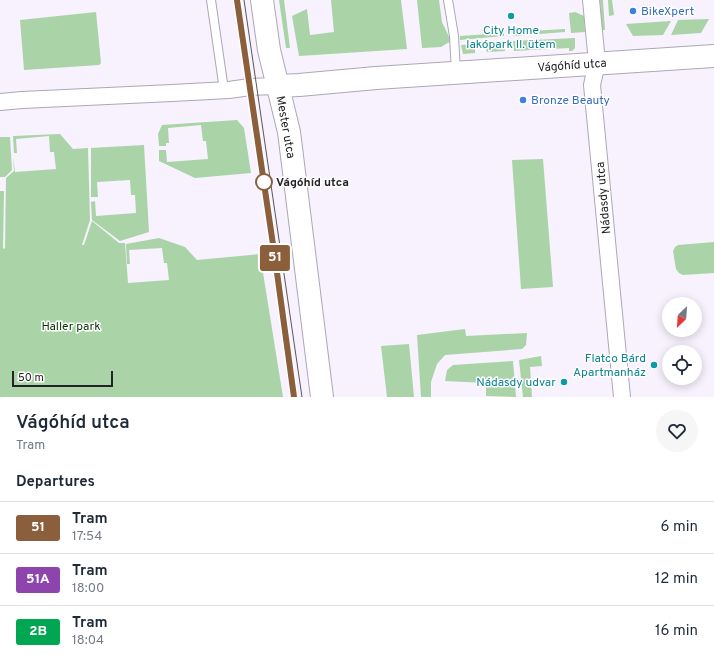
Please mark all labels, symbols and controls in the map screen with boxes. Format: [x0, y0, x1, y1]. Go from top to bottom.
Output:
place label: BikeXpert [641, 4, 694, 20]
marker: BikeXpert [628, 6, 638, 16]
marker: City Home lakópark II. ütem [506, 11, 516, 21]
place label: City Home lakópark II. ütem [466, 23, 556, 53]
street label: Vágóhíd utca [537, 56, 607, 76]
place label: Bronze Beauty [531, 93, 610, 109]
street label: Mester utca [272, 95, 298, 160]
marker: Bronze Beauty [518, 95, 528, 105]
street label: Nádasdy utca [593, 161, 615, 235]
marker: Vágóhíd utca [255, 173, 273, 191]
place label: Vágóhíd utca [276, 175, 349, 191]
line badge: 51 [257, 245, 293, 271]
text: 51 [268, 249, 282, 266]
north arrow [662, 297, 702, 337]
map controls [662, 297, 702, 385]
park label: Haller park [41, 319, 101, 335]
button: locate [662, 345, 702, 385]
place label: Flatco Bárd Apartmanház [573, 351, 646, 381]
marker: Flatco Bárd Apartmanház [649, 360, 659, 370]
scale bar [12, 369, 113, 388]
text: 50 m [18, 371, 44, 385]
place label: Nádasdy udvar [476, 375, 556, 391]
marker: Nádasdy udvar [559, 377, 569, 387]
button: heart [656, 410, 698, 452]
text: Vágóhíd utca [16, 411, 130, 435]
text: Tram [16, 438, 45, 454]
text: Departures [16, 473, 95, 492]
text: Tram [72, 510, 108, 529]
text: 6 min [661, 518, 698, 537]
text: 51 [31, 519, 45, 536]
text: 17:54 [72, 529, 102, 545]
text: Tram [72, 562, 108, 581]
text: 12 min [655, 570, 698, 589]
text: 51A [26, 571, 50, 588]
text: 18:00 [72, 581, 104, 597]
text: Tram [72, 614, 108, 633]
text: 16 min [655, 622, 698, 641]
text: 2B [29, 623, 47, 640]
text: 18:04 [72, 633, 104, 649]

